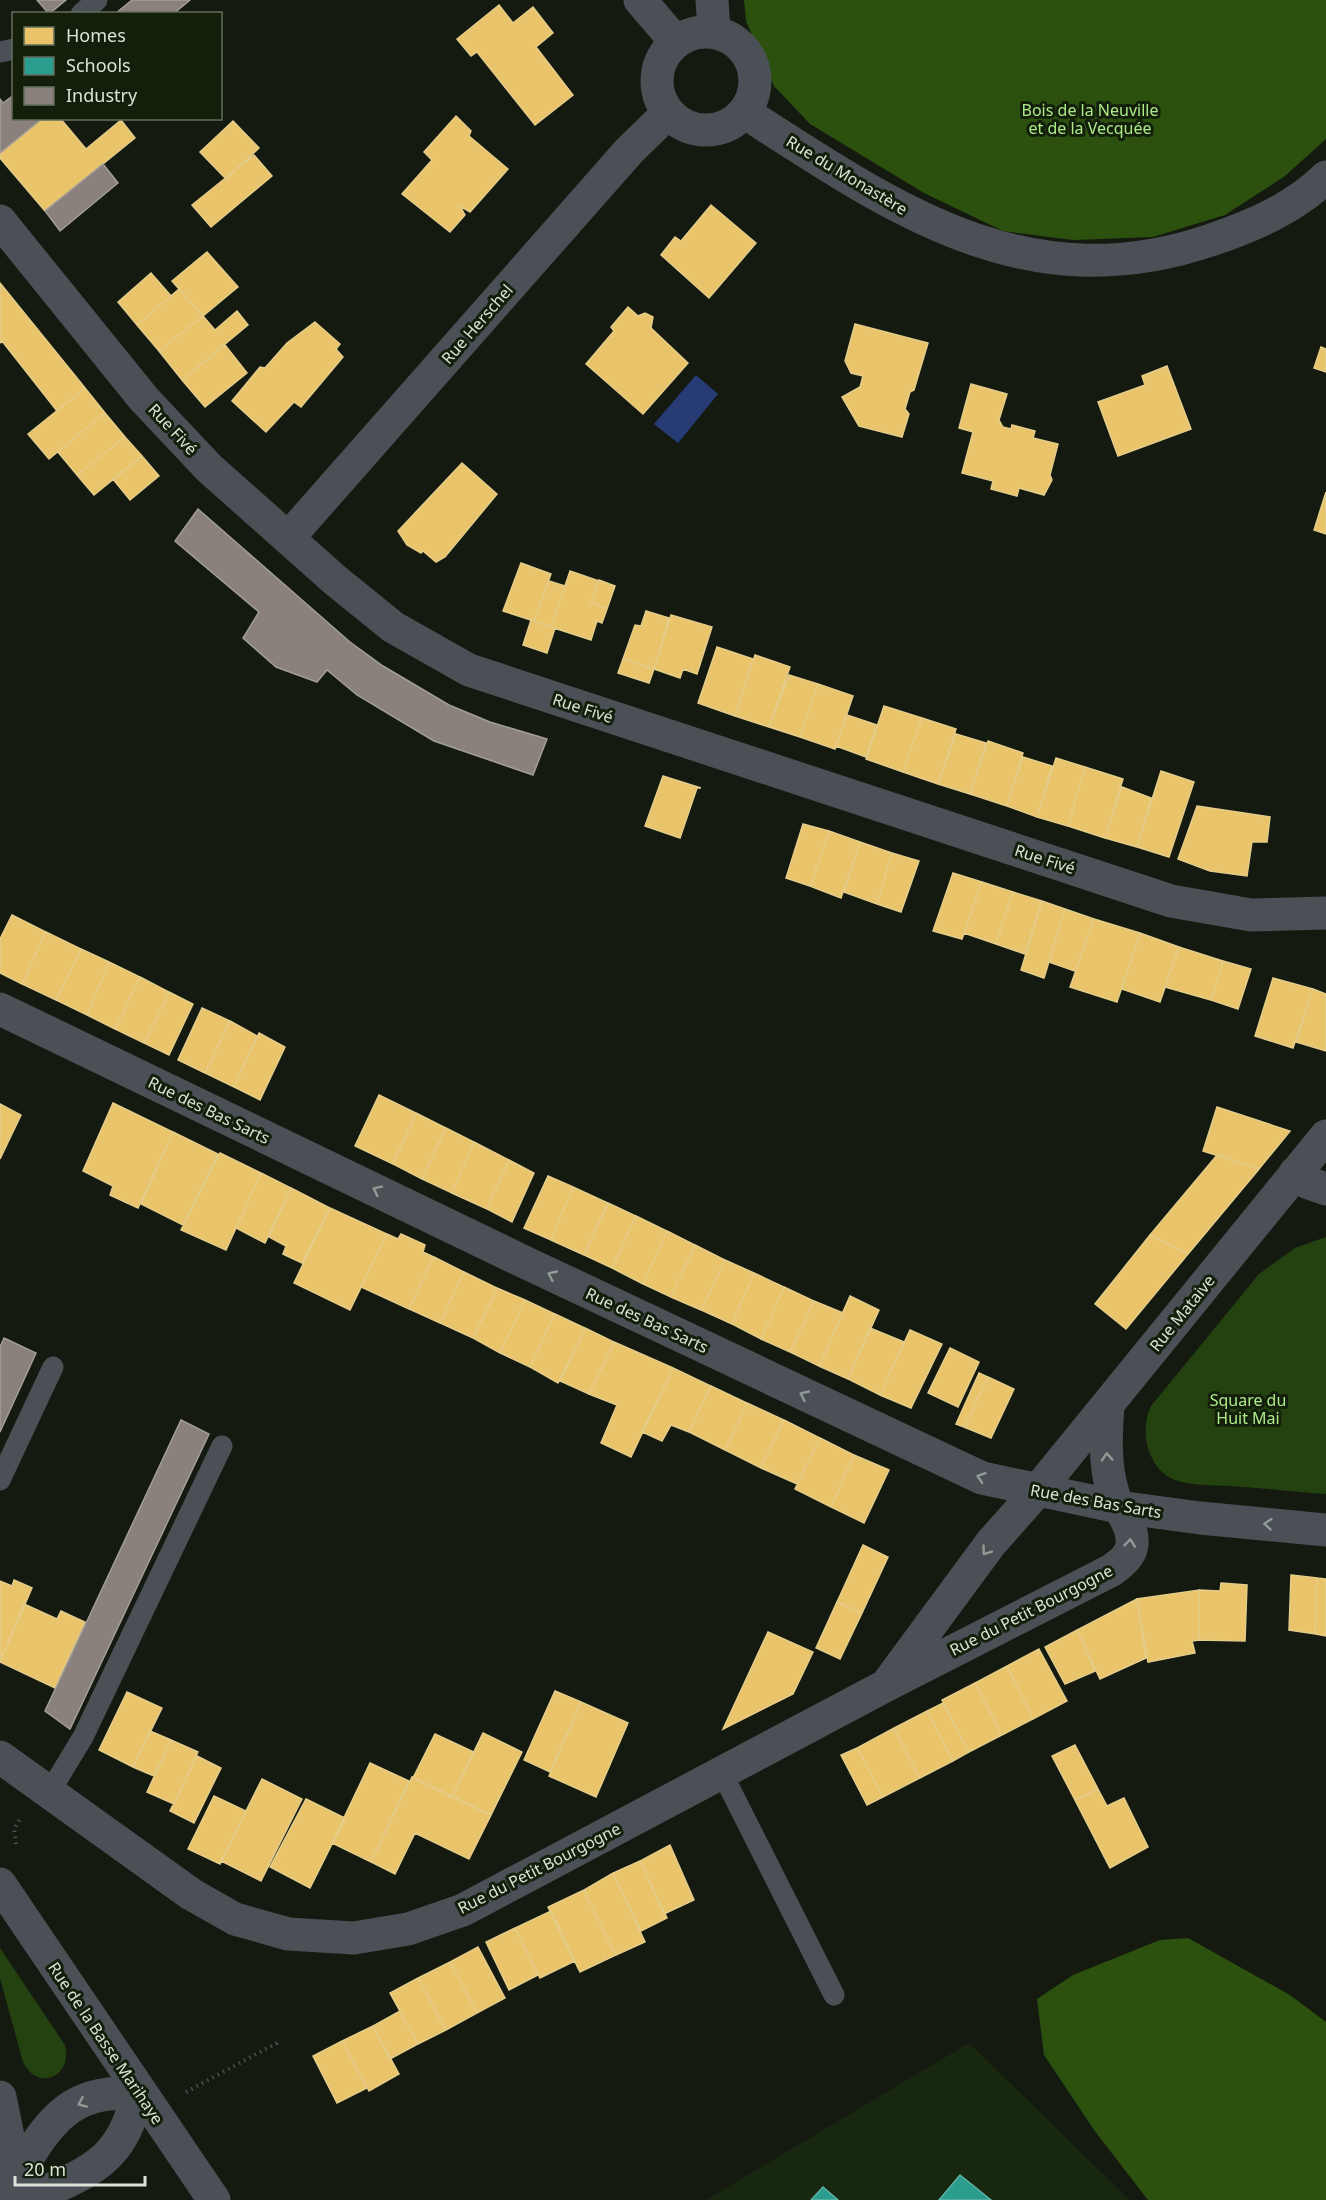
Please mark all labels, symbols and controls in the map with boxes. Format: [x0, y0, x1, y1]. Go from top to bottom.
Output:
legend [12, 12, 222, 120]
text: Homes [66, 23, 126, 47]
text: Schools [66, 53, 131, 77]
text: Industry [66, 83, 138, 107]
park label: Bois de la Neuville et de la Vecquée [1022, 99, 1158, 139]
street label: Rue du Monastère [782, 130, 912, 220]
street label: Rue Herschel [436, 279, 518, 369]
street label: Rue Fivé [144, 399, 202, 459]
street label: Rue Fivé [550, 688, 616, 728]
street label: Rue Fivé [1012, 839, 1078, 879]
street label: Rue des Bas Sarts [145, 1071, 273, 1149]
one-way arrow [372, 1186, 383, 1198]
street label: Rue Mataive [1144, 1270, 1220, 1356]
one-way arrow [548, 1271, 559, 1282]
street label: Rue des Bas Sarts [582, 1282, 712, 1358]
park label: Square du Huit Mai [1210, 1389, 1286, 1429]
one-way arrow [800, 1390, 811, 1402]
one-way arrow [1101, 1452, 1114, 1461]
one-way arrow [976, 1471, 987, 1484]
street label: Rue des Bas Sarts [1029, 1479, 1163, 1523]
one-way arrow [1263, 1517, 1272, 1530]
one-way arrow [1123, 1539, 1136, 1548]
one-way arrow [982, 1544, 993, 1555]
street label: Rue du Petit Bourgogne [946, 1559, 1116, 1661]
street label: Rue du Petit Bourgogne [454, 1817, 624, 1919]
street label: Rue de la Basse Marihaye [43, 1957, 169, 2129]
one-way arrow [78, 2096, 89, 2108]
scale bar [15, 2149, 146, 2187]
text: 20 m [24, 2157, 66, 2181]

